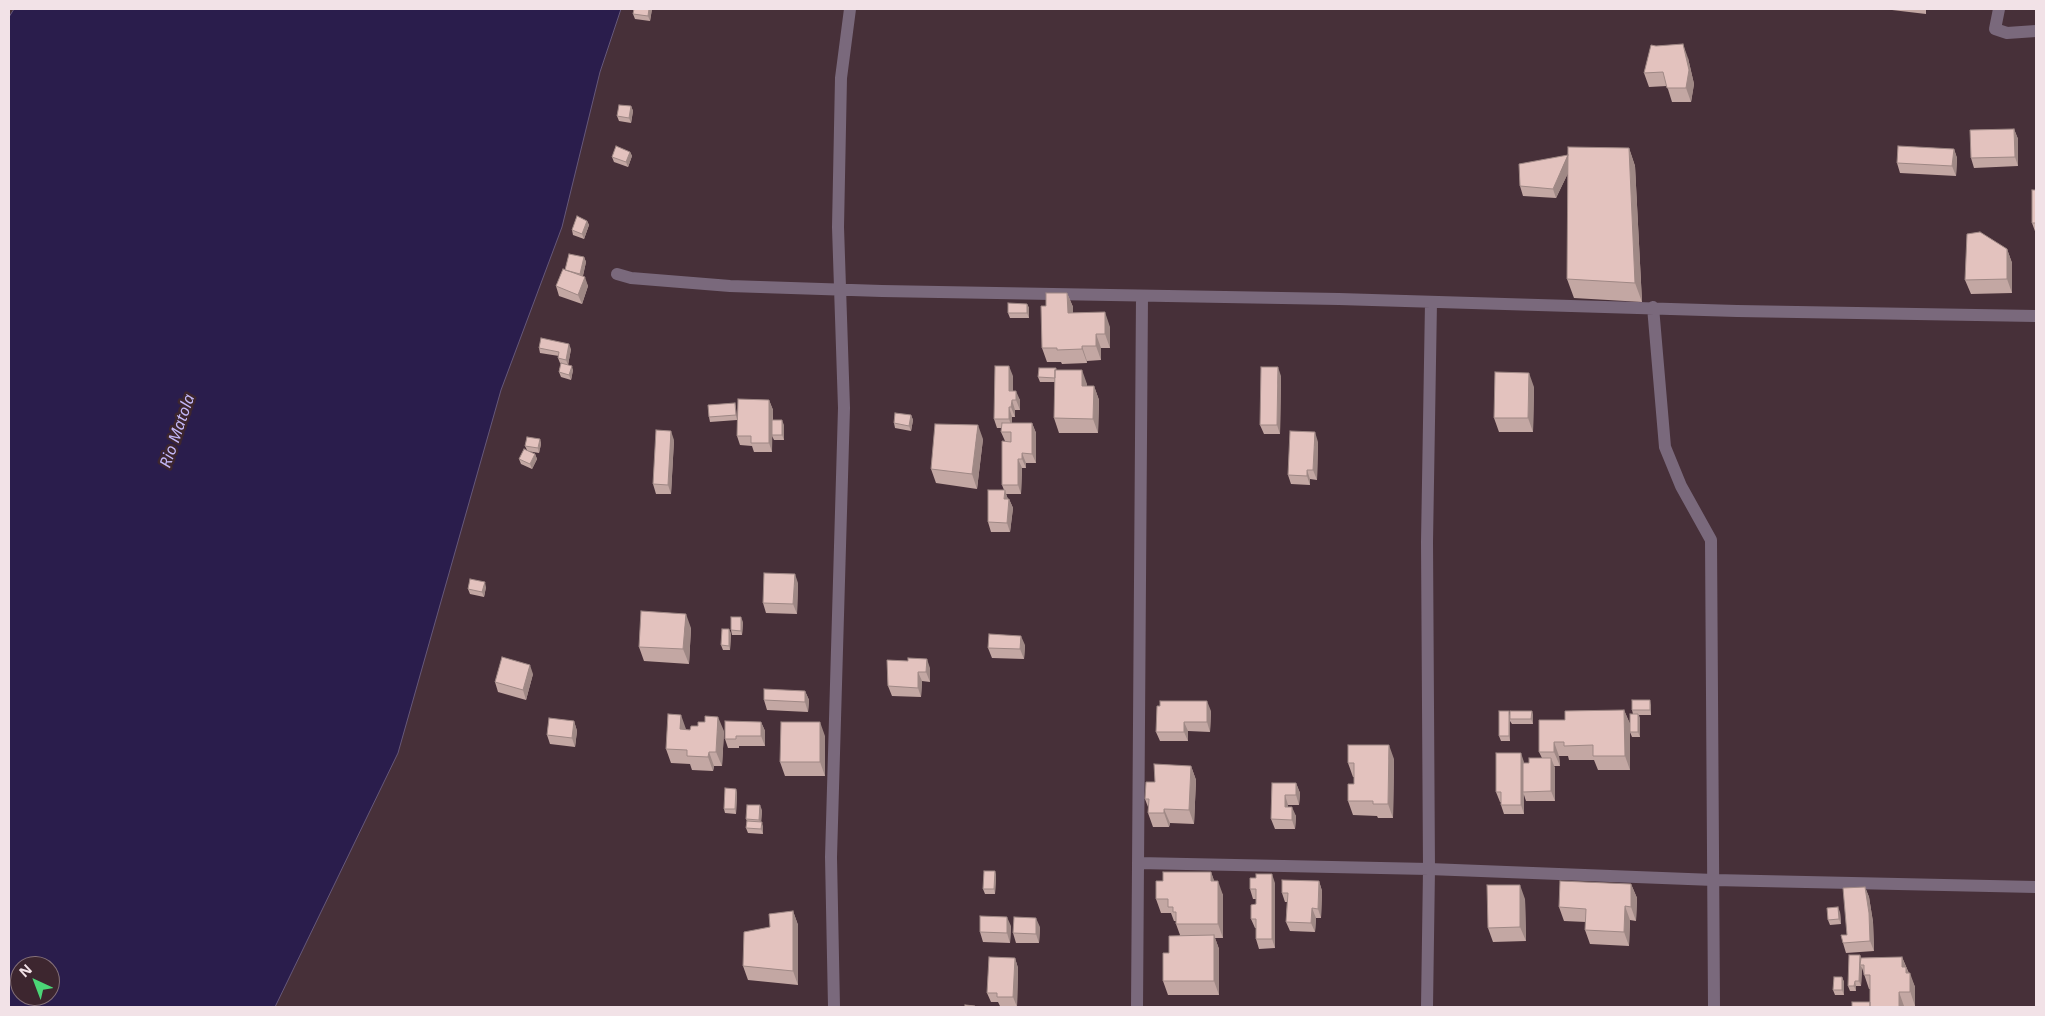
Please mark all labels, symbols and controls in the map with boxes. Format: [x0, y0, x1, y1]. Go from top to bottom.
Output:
water label: Rio Matola [156, 392, 200, 470]
north arrow [10, 956, 60, 1006]
text: N [14, 960, 36, 981]

